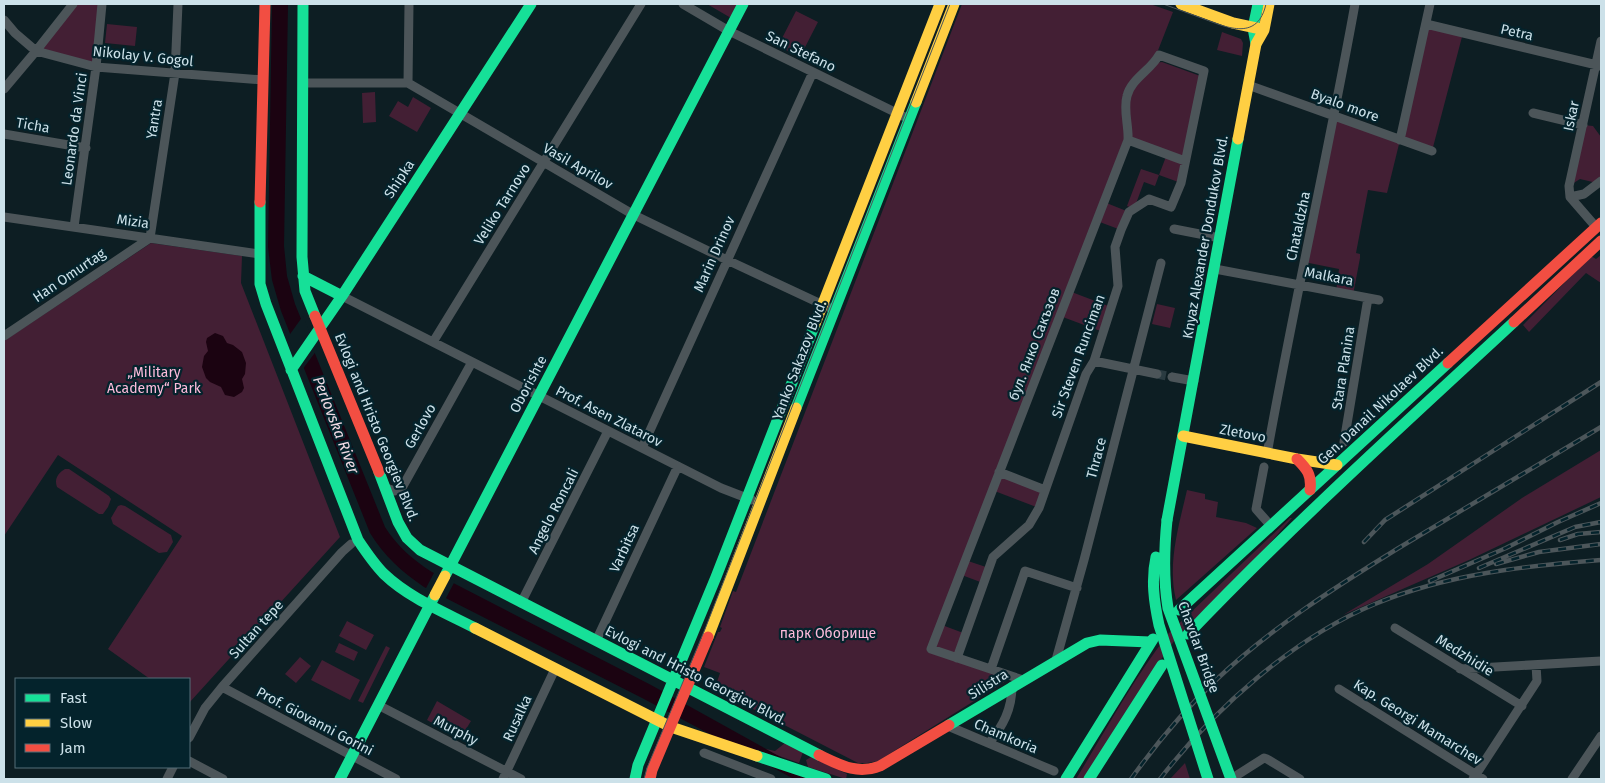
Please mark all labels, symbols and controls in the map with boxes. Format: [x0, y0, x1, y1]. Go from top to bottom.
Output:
street label: Petra [1499, 21, 1535, 44]
street label: San Stefano [763, 27, 839, 76]
street label: Nikolay V. Gogol [92, 43, 194, 70]
street label: Leonardo da Vinci [58, 72, 91, 187]
street label: Byalo more [1308, 85, 1381, 126]
street label: Yantra [143, 98, 166, 140]
street label: Iskar [1560, 99, 1583, 133]
street label: Ticha [15, 114, 51, 137]
street label: Knyaz Alexander Dondukov Blvd. [1179, 134, 1232, 340]
street label: Vasil Aprilov [540, 140, 616, 193]
street label: Shipka [381, 157, 418, 202]
street label: Veliko Tarnovo [471, 160, 534, 248]
street label: Chataldzha [1283, 190, 1314, 262]
street label: Mizia [116, 211, 150, 232]
street label: Marin Drinov [690, 213, 739, 295]
street label: Han Omurtag [30, 244, 109, 306]
street label: Malkara [1303, 263, 1355, 290]
street label: бул. Янко Сакъзов [1005, 285, 1064, 403]
street label: Sir Steven Runciman [1048, 292, 1109, 420]
street label: Yanko Sakazov Blvd. [769, 298, 830, 422]
street label: Stara Planina [1329, 325, 1358, 411]
street label: Evlogi and Hristo Georgiev Blvd. [331, 331, 422, 524]
street label: Gen. Danail Nikolaev Blvd. [1314, 343, 1447, 468]
street label: Oborishte [506, 353, 551, 416]
park label: „Military Academy“ Park [107, 364, 202, 397]
water label: Perlovska River [309, 374, 363, 478]
street label: Prof. Asen Zlatarov [553, 382, 665, 451]
street label: Gerlovo [401, 401, 440, 452]
street label: Zletovo [1218, 421, 1267, 446]
street label: Thrace [1083, 436, 1110, 481]
street label: Angelo Roncali [525, 466, 582, 557]
street label: Varbitsa [606, 521, 643, 575]
street label: Sultan tepe [226, 597, 287, 662]
street label: Chavdar Bridge [1174, 599, 1223, 695]
street label: Evlogi and Hristo Georgiev Blvd. [602, 622, 789, 729]
park label: парк Оборище [780, 625, 876, 642]
street label: Medzhidie [1433, 631, 1497, 680]
street label: Silistra [965, 666, 1011, 703]
street label: Kap. Georgi Mamarchev [1350, 676, 1485, 769]
legend [15, 678, 190, 768]
street label: Prof. Giovanni Gorini [253, 683, 376, 759]
text: Fast [60, 689, 87, 707]
street label: Rusalka [499, 692, 536, 744]
street label: Murphy [431, 712, 481, 749]
text: Slow [60, 714, 92, 732]
street label: Chamkoria [971, 715, 1040, 758]
text: Jam [60, 739, 86, 757]

